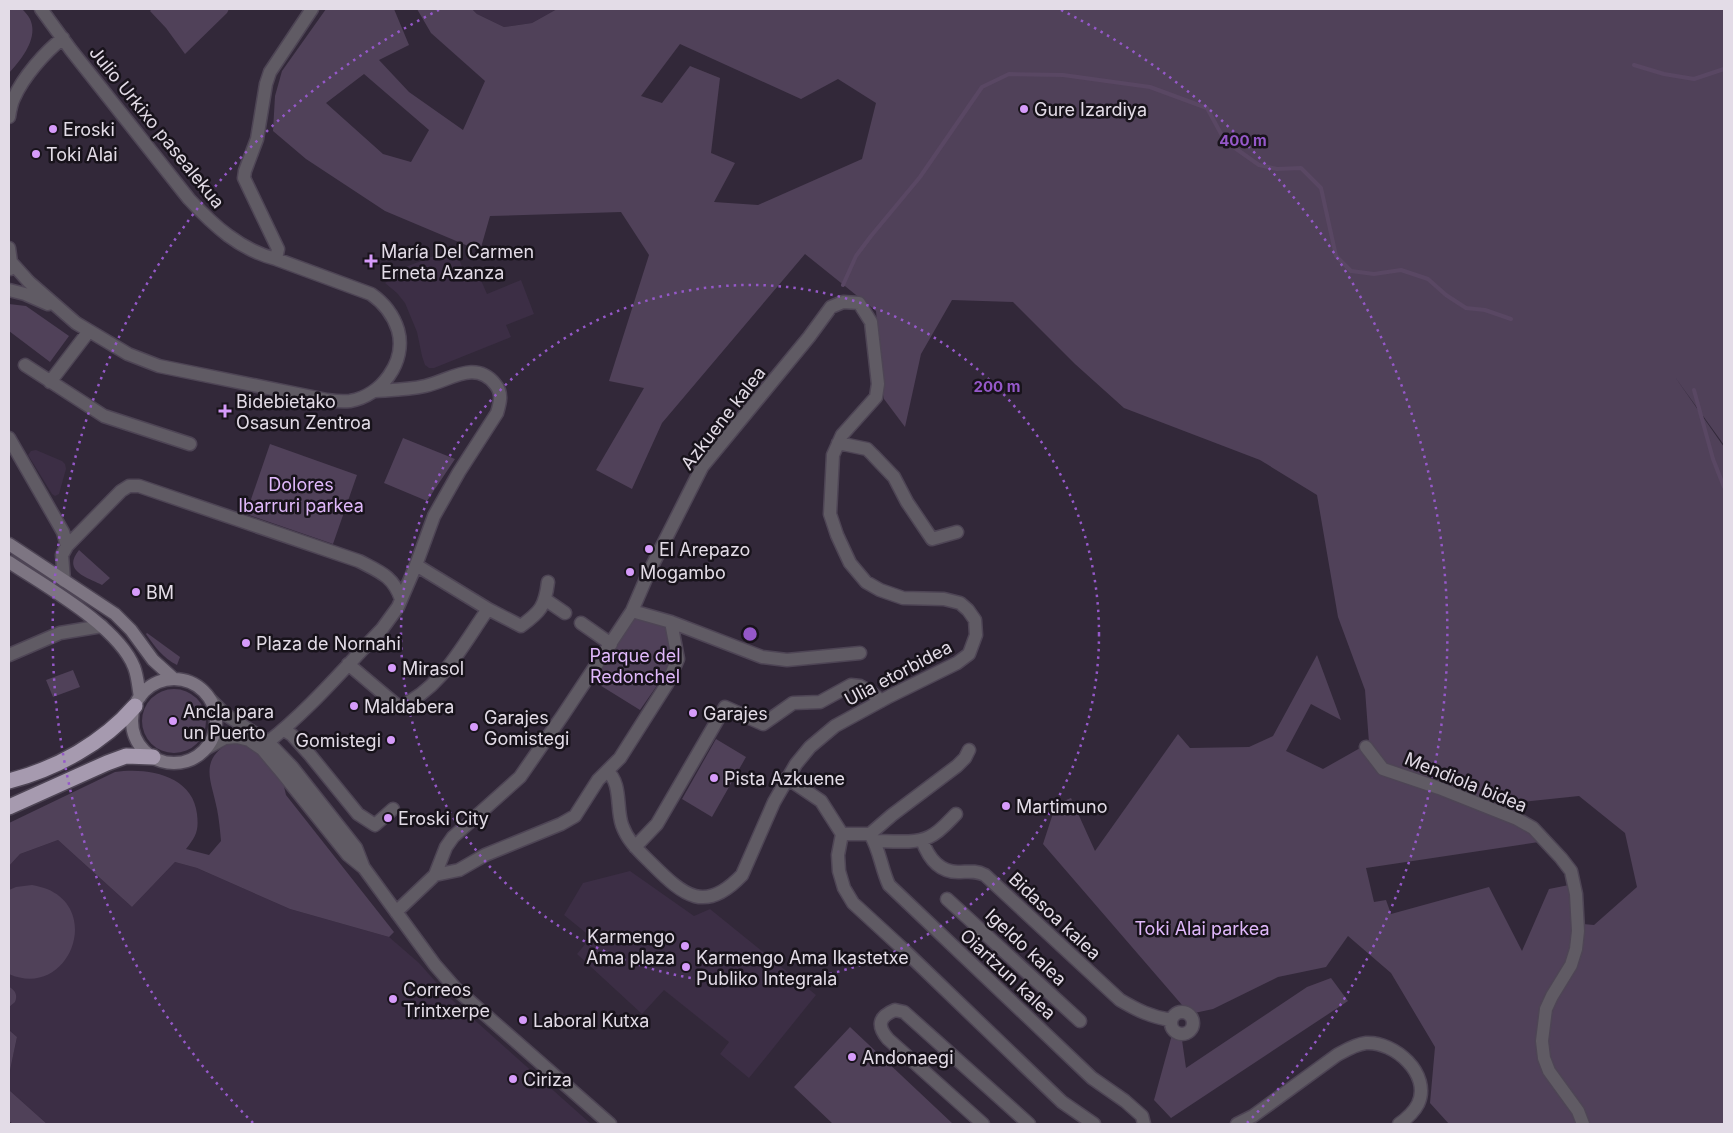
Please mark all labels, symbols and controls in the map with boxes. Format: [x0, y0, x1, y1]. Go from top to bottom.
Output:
street label: Julio Urkixo pasealekua [85, 42, 229, 212]
place label: Gure Izardiya [1034, 99, 1147, 120]
marker: Gure Izardiya [1018, 103, 1030, 115]
place label: Eroski [63, 119, 115, 140]
marker: Eroski [47, 123, 59, 135]
text: 400 m [1219, 131, 1267, 150]
place label: Toki Alai [46, 144, 118, 165]
marker: Toki Alai [30, 148, 42, 160]
place label: María Del Carmen Erneta Azanza [381, 241, 534, 283]
marker: María Del Carmen Erneta Azanza [365, 255, 377, 267]
street label: Azkuene kalea [676, 362, 770, 474]
text: 200 m [974, 377, 1020, 396]
place label: Bidebietako Osasun Zentroa [236, 391, 371, 433]
marker: Bidebietako Osasun Zentroa [218, 404, 232, 418]
park label: Dolores Ibarruri parkea [238, 474, 364, 516]
place label: El Arepazo [659, 539, 750, 560]
marker: El Arepazo [643, 543, 655, 555]
place label: Mogambo [640, 562, 726, 583]
marker: Mogambo [624, 566, 636, 578]
place label: BM [146, 582, 174, 603]
marker: BM [130, 586, 142, 598]
centre of rings [741, 625, 759, 643]
place label: Plaza de Nornahi [256, 633, 401, 654]
street label: Ulia etorbidea [841, 636, 955, 710]
marker: Plaza de Nornahi [240, 637, 252, 649]
park label: Parque del Redonchel [589, 645, 681, 687]
place label: Mirasol [402, 658, 464, 679]
marker: Mirasol [386, 662, 398, 674]
place label: Maldabera [364, 696, 454, 717]
marker: Maldabera [348, 700, 360, 712]
place label: Ancla para un Puerto [183, 701, 274, 743]
place label: Garajes [703, 703, 768, 724]
place label: Garajes Gomistegi [484, 707, 569, 749]
marker: Garajes [687, 707, 699, 719]
marker: Ancla para un Puerto [167, 715, 179, 727]
marker: Garajes Gomistegi [468, 721, 480, 733]
place label: Gomistegi [296, 730, 381, 751]
marker: Gomistegi [385, 734, 397, 746]
street label: Mendiola bidea [1402, 748, 1530, 816]
place label: Pista Azkuene [724, 768, 845, 789]
marker: Pista Azkuene [708, 772, 720, 784]
place label: Martimuno [1016, 796, 1108, 817]
marker: Martimuno [1000, 800, 1012, 812]
place label: Eroski City [398, 808, 489, 829]
marker: Eroski City [382, 812, 394, 824]
street label: Bidasoa kalea [1005, 868, 1105, 964]
street label: Igeldo kalea [981, 904, 1071, 990]
park label: Toki Alai parkea [1134, 918, 1270, 939]
street label: Oiartzun kalea [956, 925, 1060, 1023]
place label: Karmengo Ama plaza [586, 926, 675, 968]
marker: Karmengo Ama plaza [679, 940, 691, 952]
place label: Karmengo Ama Ikastetxe Publiko Integrala [696, 947, 909, 989]
marker: Karmengo Ama Ikastetxe Publiko Integrala [680, 961, 692, 973]
place label: Correos Trintxerpe [403, 979, 490, 1021]
marker: Correos Trintxerpe [387, 993, 399, 1005]
place label: Laboral Kutxa [533, 1010, 649, 1031]
marker: Laboral Kutxa [517, 1014, 529, 1026]
place label: Andonaegi [862, 1047, 954, 1068]
marker: Andonaegi [846, 1051, 858, 1063]
place label: Ciriza [523, 1069, 572, 1090]
marker: Ciriza [507, 1073, 519, 1085]

